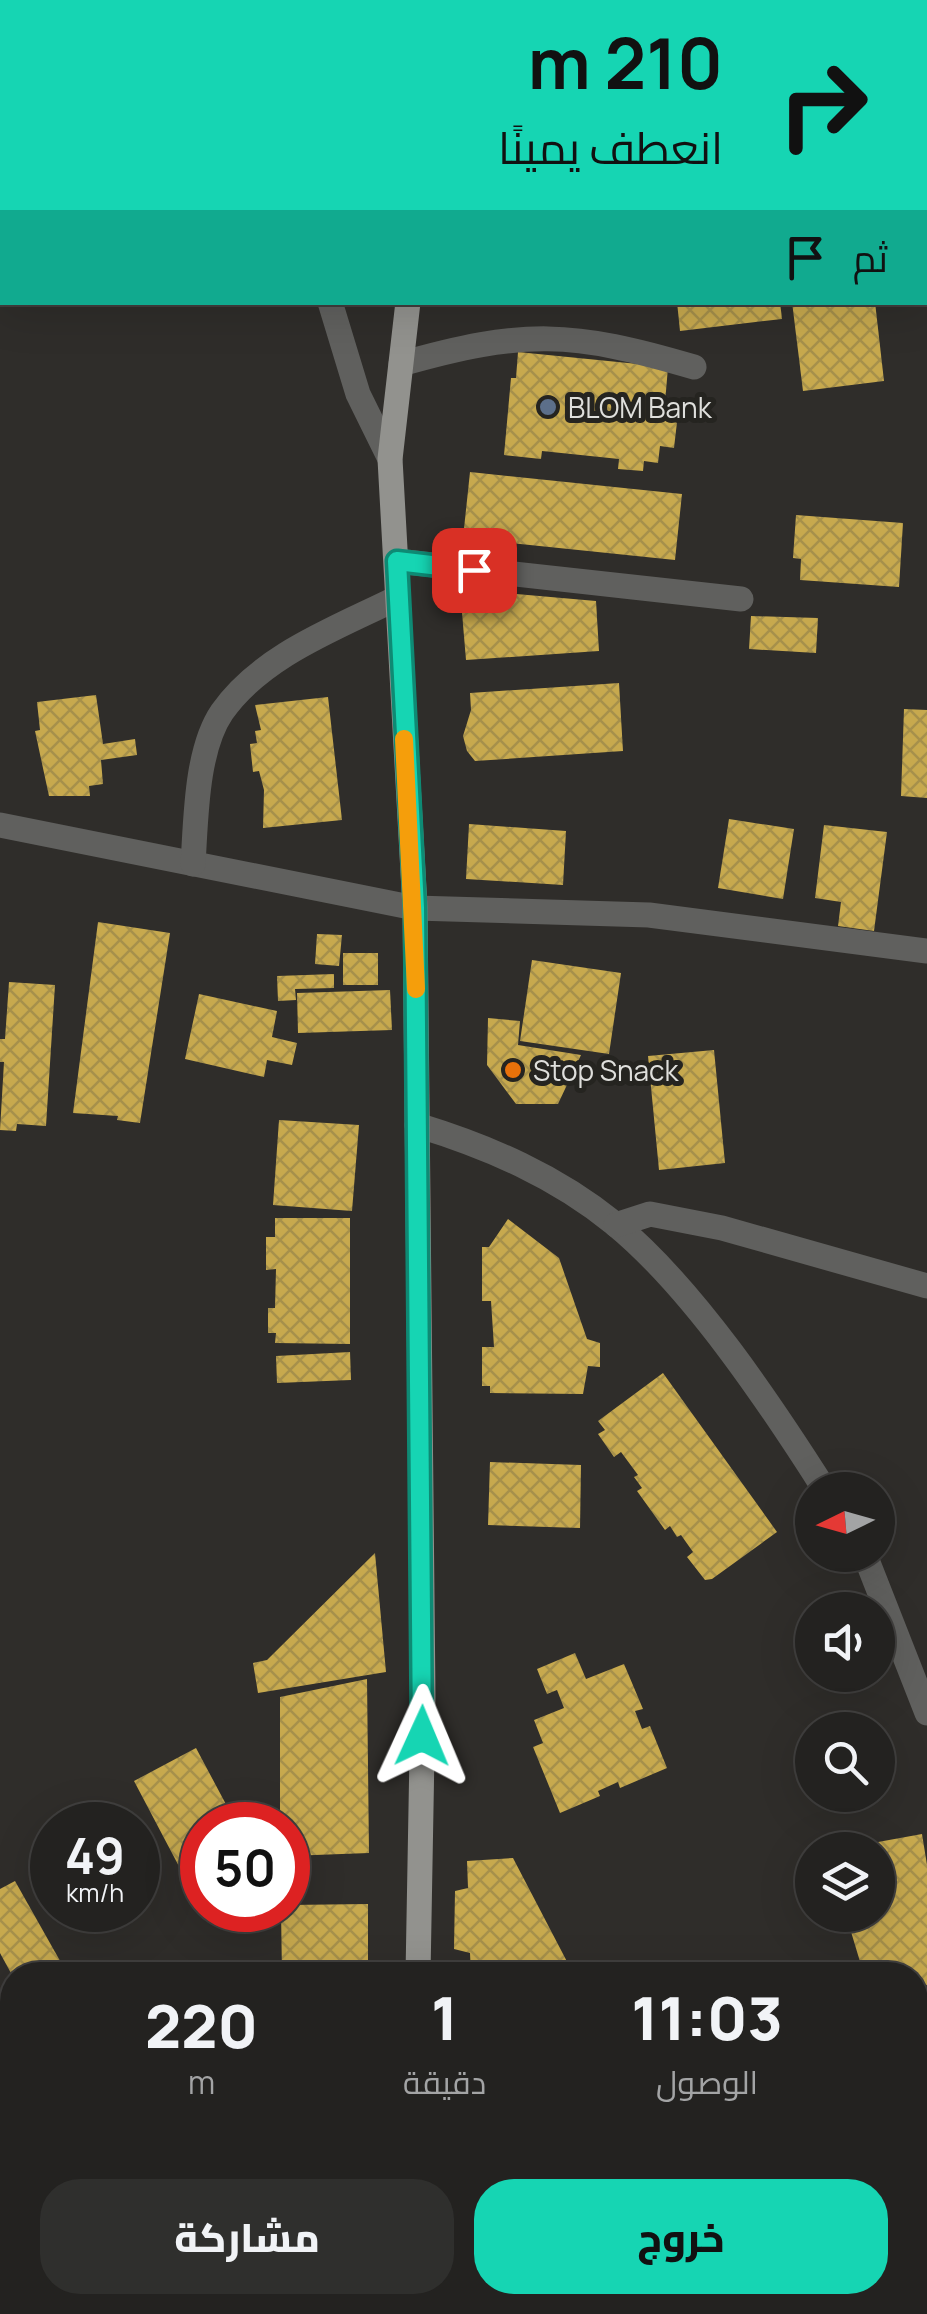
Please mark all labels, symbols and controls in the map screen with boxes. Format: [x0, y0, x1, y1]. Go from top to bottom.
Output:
text: 210 m [528, 14, 723, 110]
icon: right [758, 40, 888, 170]
text: انعطف يمينًا [498, 116, 723, 178]
icon: arrive [778, 230, 833, 285]
text: ثم [853, 231, 888, 283]
place label: BLOM Bank [568, 388, 713, 426]
marker: BLOM Bank [537, 396, 559, 418]
pin [432, 528, 517, 613]
icon: arrive [447, 543, 502, 598]
place label: Stop Snack [533, 1051, 680, 1089]
marker: Stop Snack [502, 1059, 524, 1081]
north arrow [795, 1472, 895, 1572]
map controls [795, 1472, 895, 1932]
button: sound [795, 1592, 895, 1692]
position arrow [370, 1684, 474, 1788]
button: search [795, 1712, 895, 1812]
speed limit sign: 50 [180, 1802, 310, 1932]
text: 49 [65, 1821, 125, 1889]
button: layers [795, 1832, 895, 1932]
text: km/h [66, 1875, 124, 1910]
text: 1 [431, 1976, 458, 2058]
text: 11:03 [631, 1976, 783, 2058]
text: 220 [145, 1984, 258, 2066]
text: m [188, 2060, 215, 2104]
text: دقيقة [403, 2060, 486, 2104]
text: الوصول [656, 2060, 758, 2104]
button: مشاركة [40, 2179, 454, 2294]
button: خروج [474, 2179, 888, 2294]

